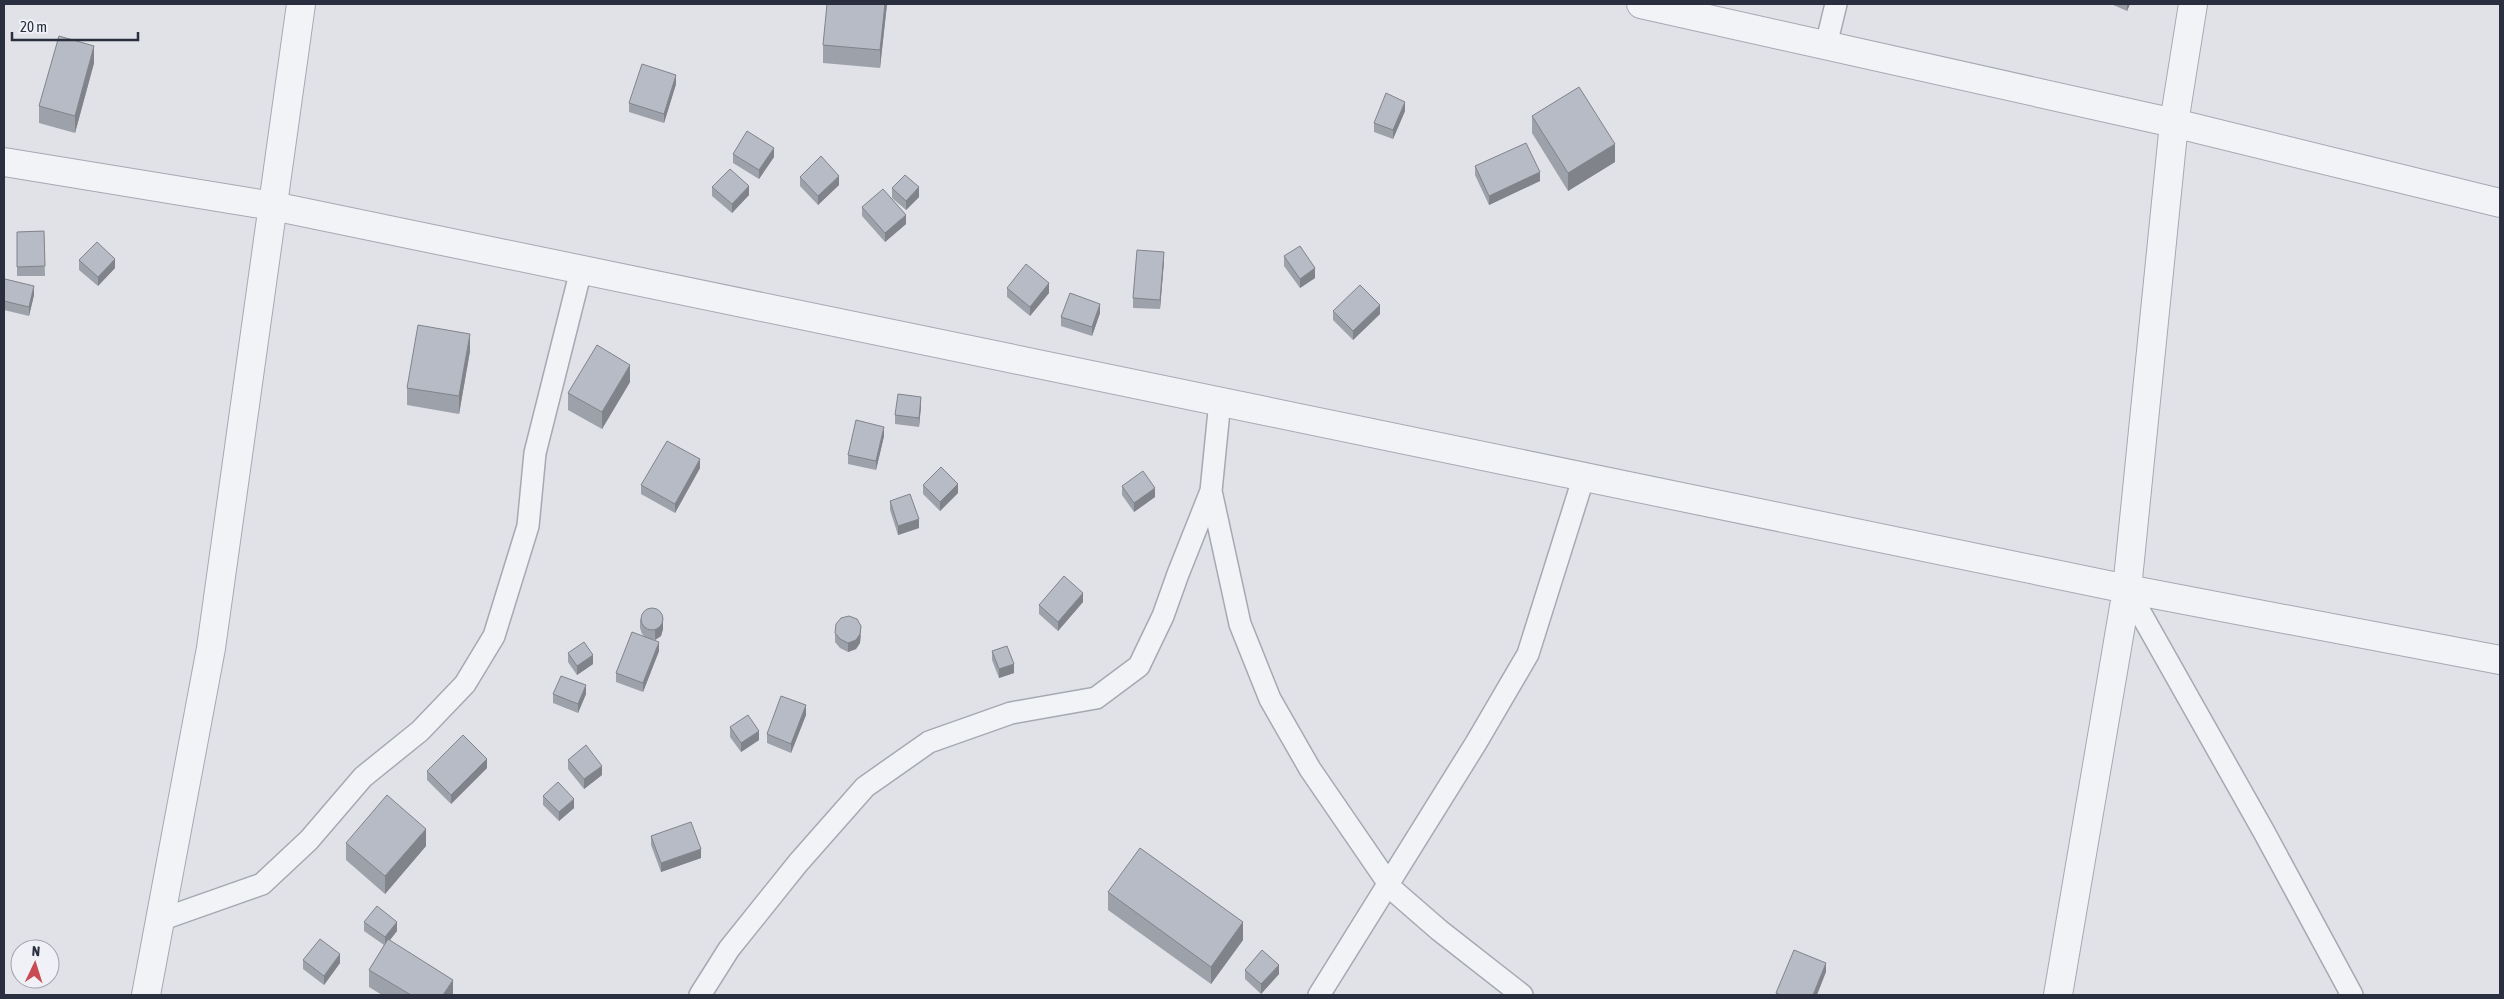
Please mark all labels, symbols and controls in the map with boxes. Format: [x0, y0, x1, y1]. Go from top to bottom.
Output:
scale bar [12, 10, 139, 42]
text: 20 m [20, 18, 47, 35]
north arrow [10, 939, 60, 989]
text: N [31, 943, 41, 959]

